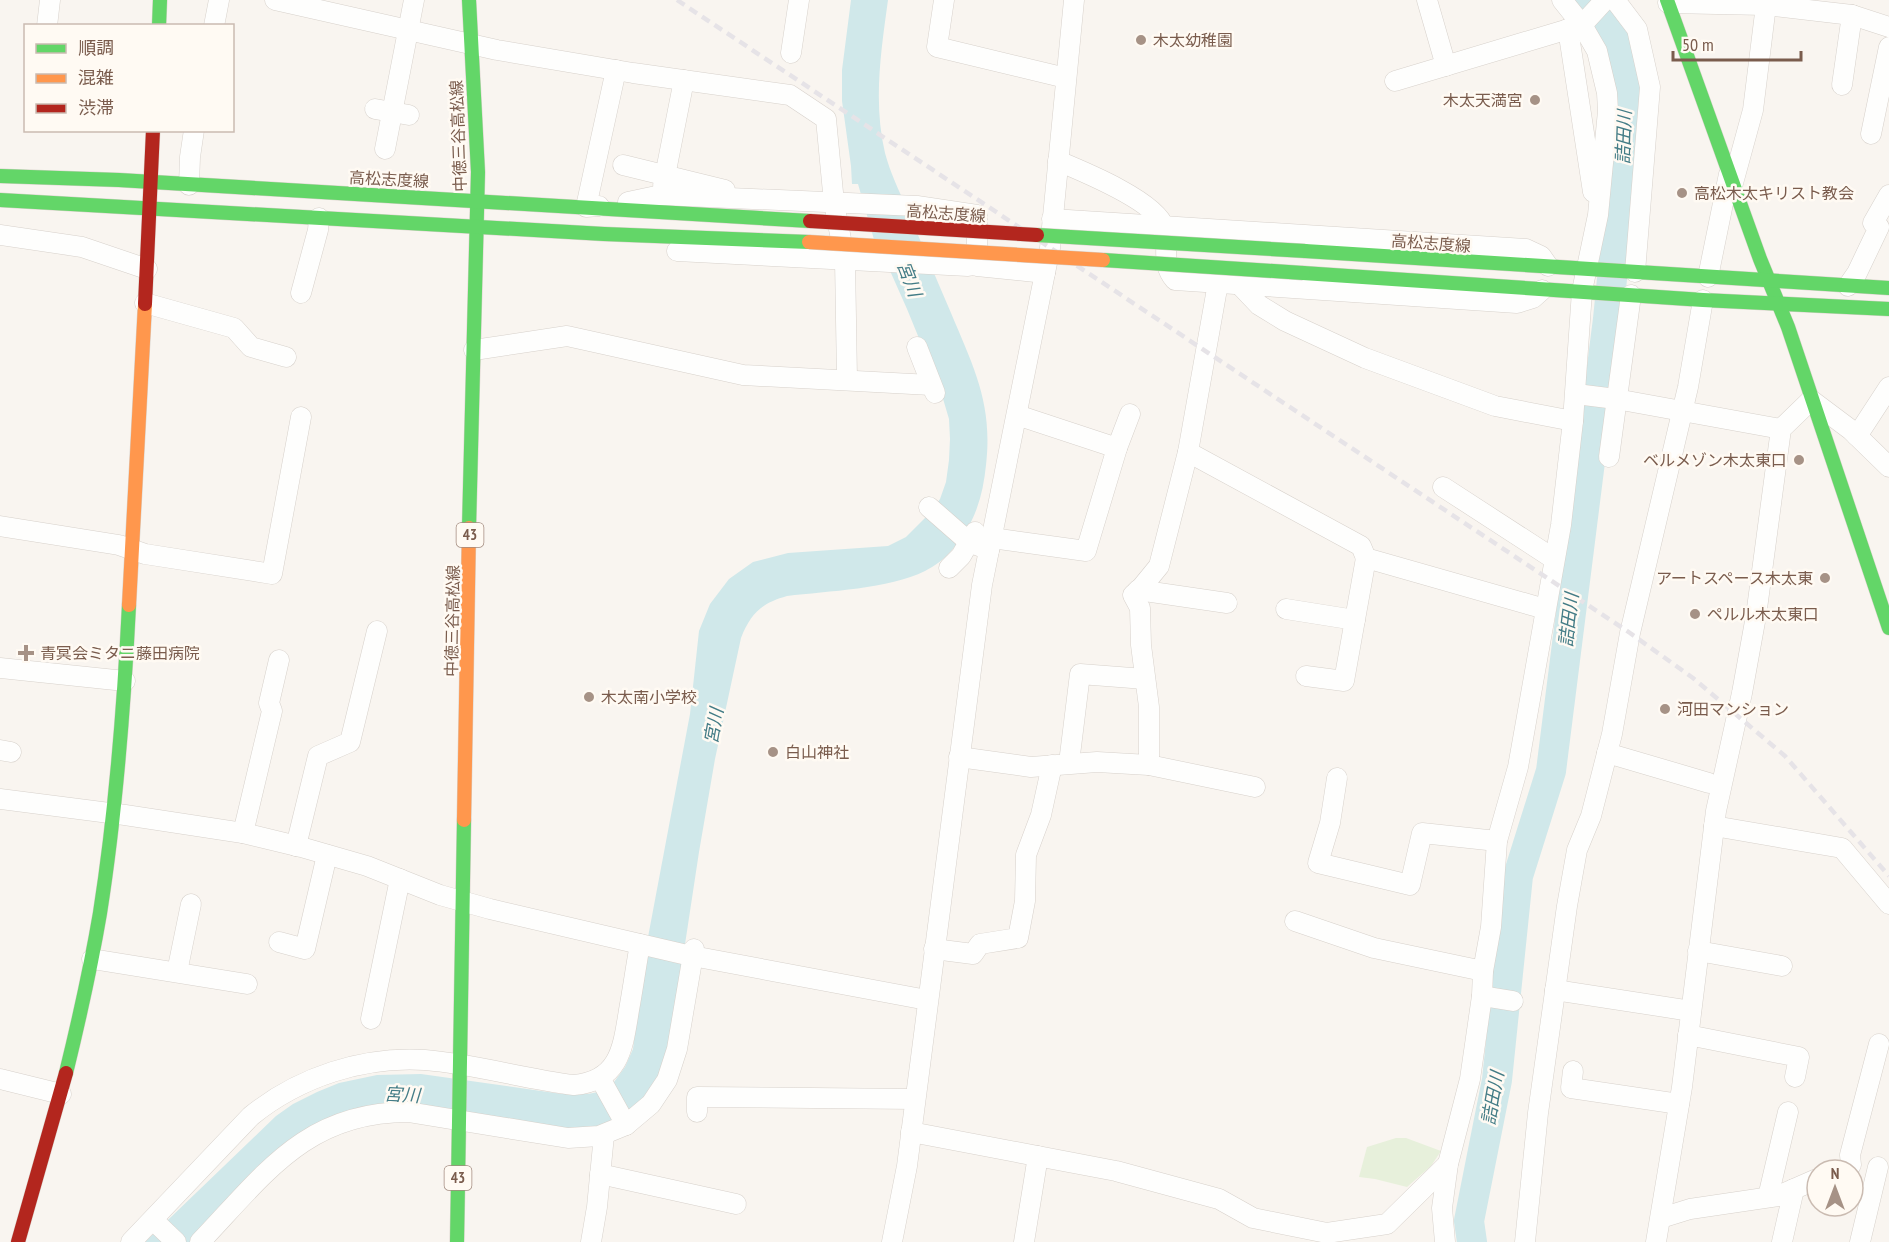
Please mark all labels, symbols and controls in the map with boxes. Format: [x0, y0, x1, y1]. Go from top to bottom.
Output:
legend [24, 24, 234, 132]
scale bar [1673, 24, 1800, 62]
place label: 木太幼稚園 [1153, 30, 1233, 50]
marker: 木太幼稚園 [1134, 33, 1148, 47]
text: 50 m [1682, 33, 1714, 56]
text: 順調 [78, 36, 114, 59]
text: 混雑 [78, 66, 114, 89]
street label: 中徳三谷高松線 [446, 80, 470, 192]
place label: 木太天満宮 [1443, 90, 1523, 110]
marker: 木太天満宮 [1528, 93, 1542, 107]
text: 渋滞 [78, 96, 114, 119]
water label: 詰田川 [1611, 108, 1636, 164]
street label: 高松志度線 [349, 167, 429, 191]
place label: 高松木太キリスト教会 [1694, 183, 1854, 203]
marker: 高松木太キリスト教会 [1675, 186, 1689, 200]
street label: 高松志度線 [905, 200, 987, 226]
street label: 高松志度線 [1390, 230, 1472, 256]
water label: 宮川 [892, 258, 927, 302]
place label: ベルメゾン木太東口 [1643, 450, 1787, 470]
marker: ベルメゾン木太東口 [1792, 453, 1806, 467]
road number: 43 [456, 523, 484, 547]
street label: 中徳三谷高松線 [441, 565, 463, 677]
place label: アートスペース木太東 [1656, 568, 1813, 588]
marker: アートスペース木太東 [1818, 571, 1832, 585]
water label: 詰田川 [1554, 590, 1583, 648]
place label: ペルル木太東口 [1707, 604, 1819, 624]
marker: ペルル木太東口 [1688, 607, 1702, 621]
place label: 青冥会ミタニ藤田病院 [40, 643, 200, 663]
marker: 青冥会ミタニ藤田病院 [17, 644, 35, 662]
place label: 木太南小学校 [601, 687, 697, 707]
marker: 木太南小学校 [582, 690, 596, 704]
place label: 河田マンション [1677, 699, 1789, 719]
marker: 河田マンション [1658, 702, 1672, 716]
water label: 宮川 [699, 704, 728, 746]
place label: 白山神社 [785, 742, 849, 762]
marker: 白山神社 [766, 745, 780, 759]
water label: 詰田川 [1476, 1067, 1509, 1126]
water label: 宮川 [383, 1082, 423, 1107]
north arrow [1805, 1158, 1865, 1218]
text: N [1831, 1163, 1839, 1183]
road number: 43 [444, 1166, 472, 1190]

